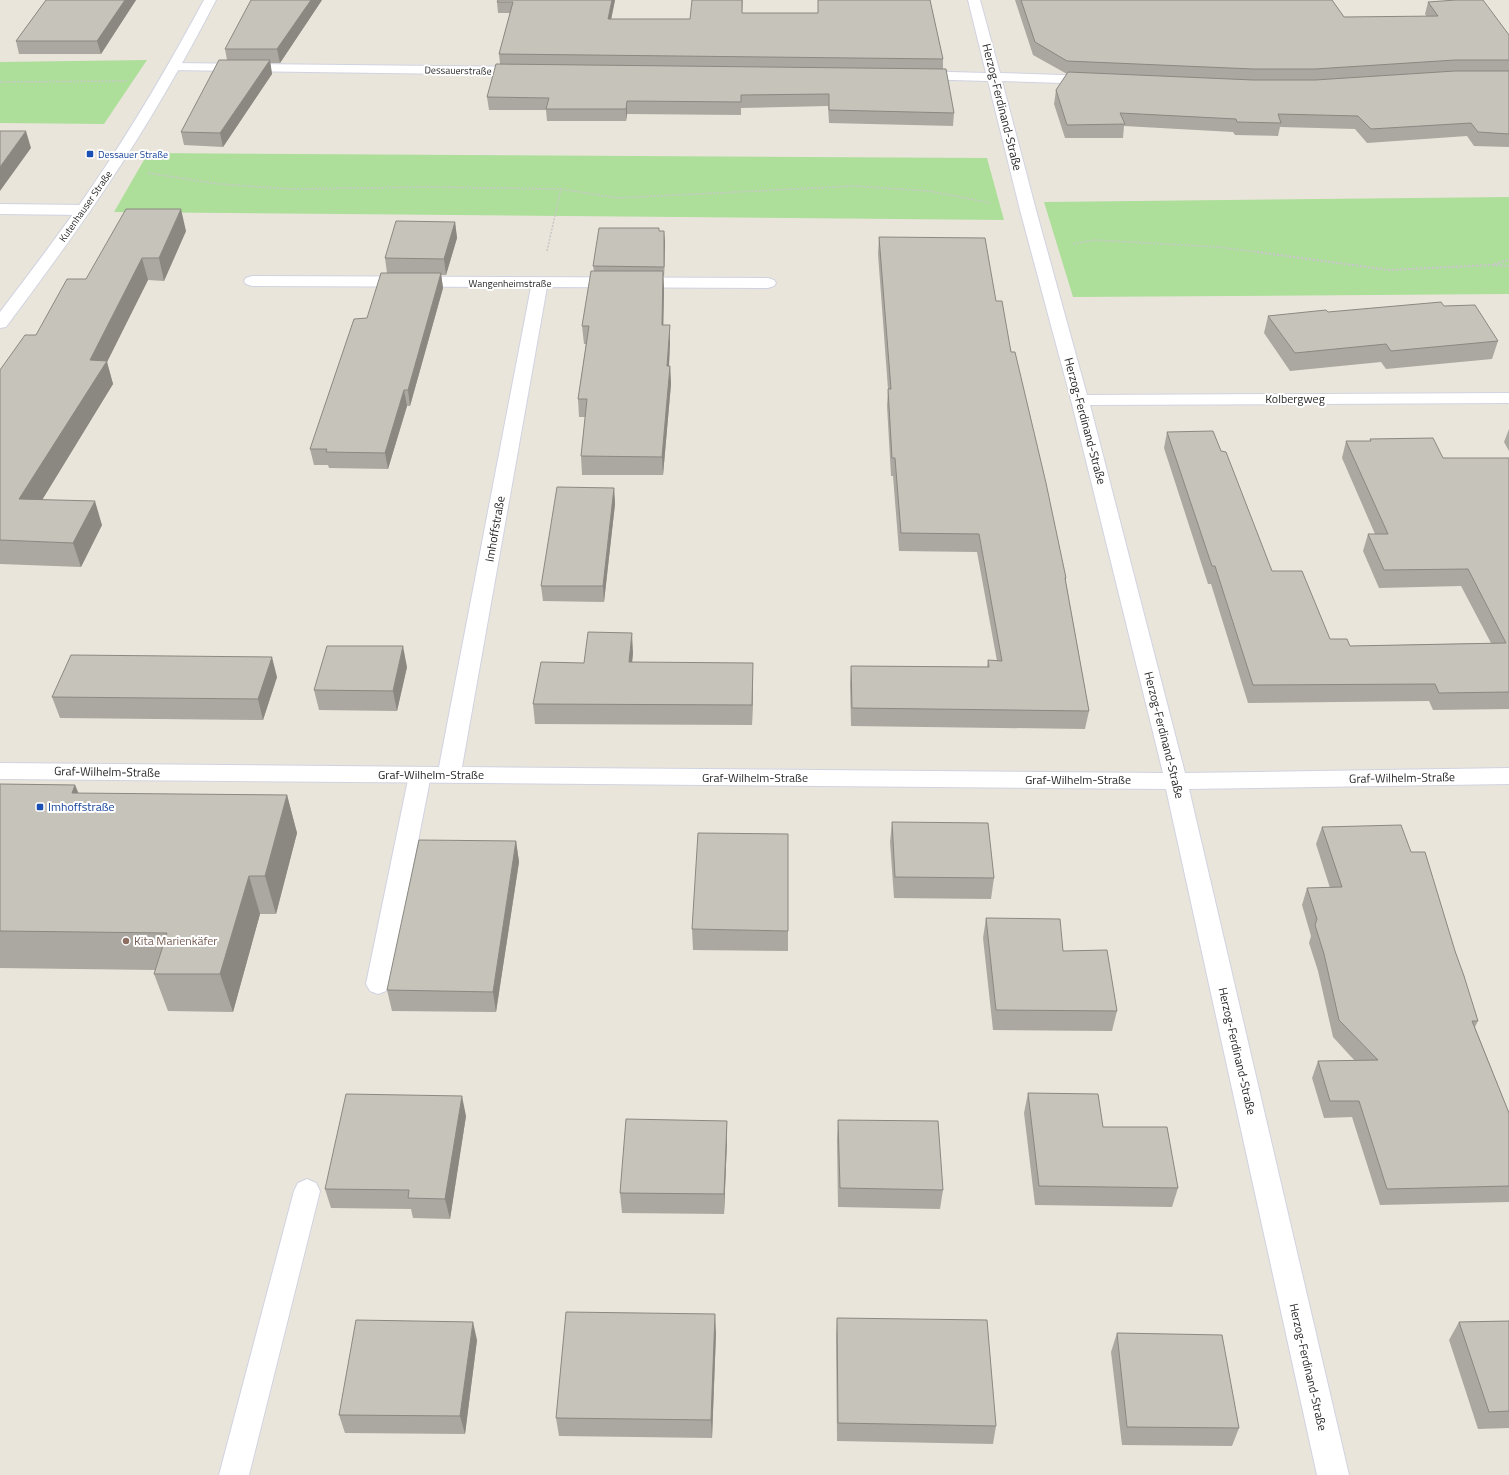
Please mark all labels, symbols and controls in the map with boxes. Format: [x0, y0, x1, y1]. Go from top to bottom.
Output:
street label: Herzog-Ferdinand-Straße [978, 41, 1027, 172]
street label: Dessauerstraße [424, 62, 492, 79]
place label: Dessauer Straße [98, 147, 168, 162]
marker: Dessauer Straße [85, 149, 95, 159]
street label: Kutenhauser Straße [55, 168, 116, 245]
street label: Wangenheimstraße [468, 276, 552, 291]
street label: Herzog-Ferdinand-Straße [1059, 355, 1112, 486]
street label: Kolbergweg [1265, 389, 1325, 408]
street label: Imhoffstraße [479, 494, 510, 563]
street label: Herzog-Ferdinand-Straße [1140, 669, 1189, 800]
street label: Graf-Wilhelm-Straße [54, 761, 160, 782]
street label: Graf-Wilhelm-Straße [378, 765, 484, 784]
street label: Graf-Wilhelm-Straße [1349, 767, 1455, 788]
street label: Graf-Wilhelm-Straße [702, 768, 808, 787]
street label: Graf-Wilhelm-Straße [1025, 770, 1131, 789]
place label: Imhoffstraße [48, 797, 115, 816]
marker: Imhoffstraße [35, 802, 45, 812]
place label: Kita Marienkäfer [134, 931, 218, 950]
marker: Kita Marienkäfer [121, 936, 131, 946]
street label: Herzog-Ferdinand-Straße [1214, 985, 1261, 1117]
street label: Herzog-Ferdinand-Straße [1285, 1301, 1332, 1433]

